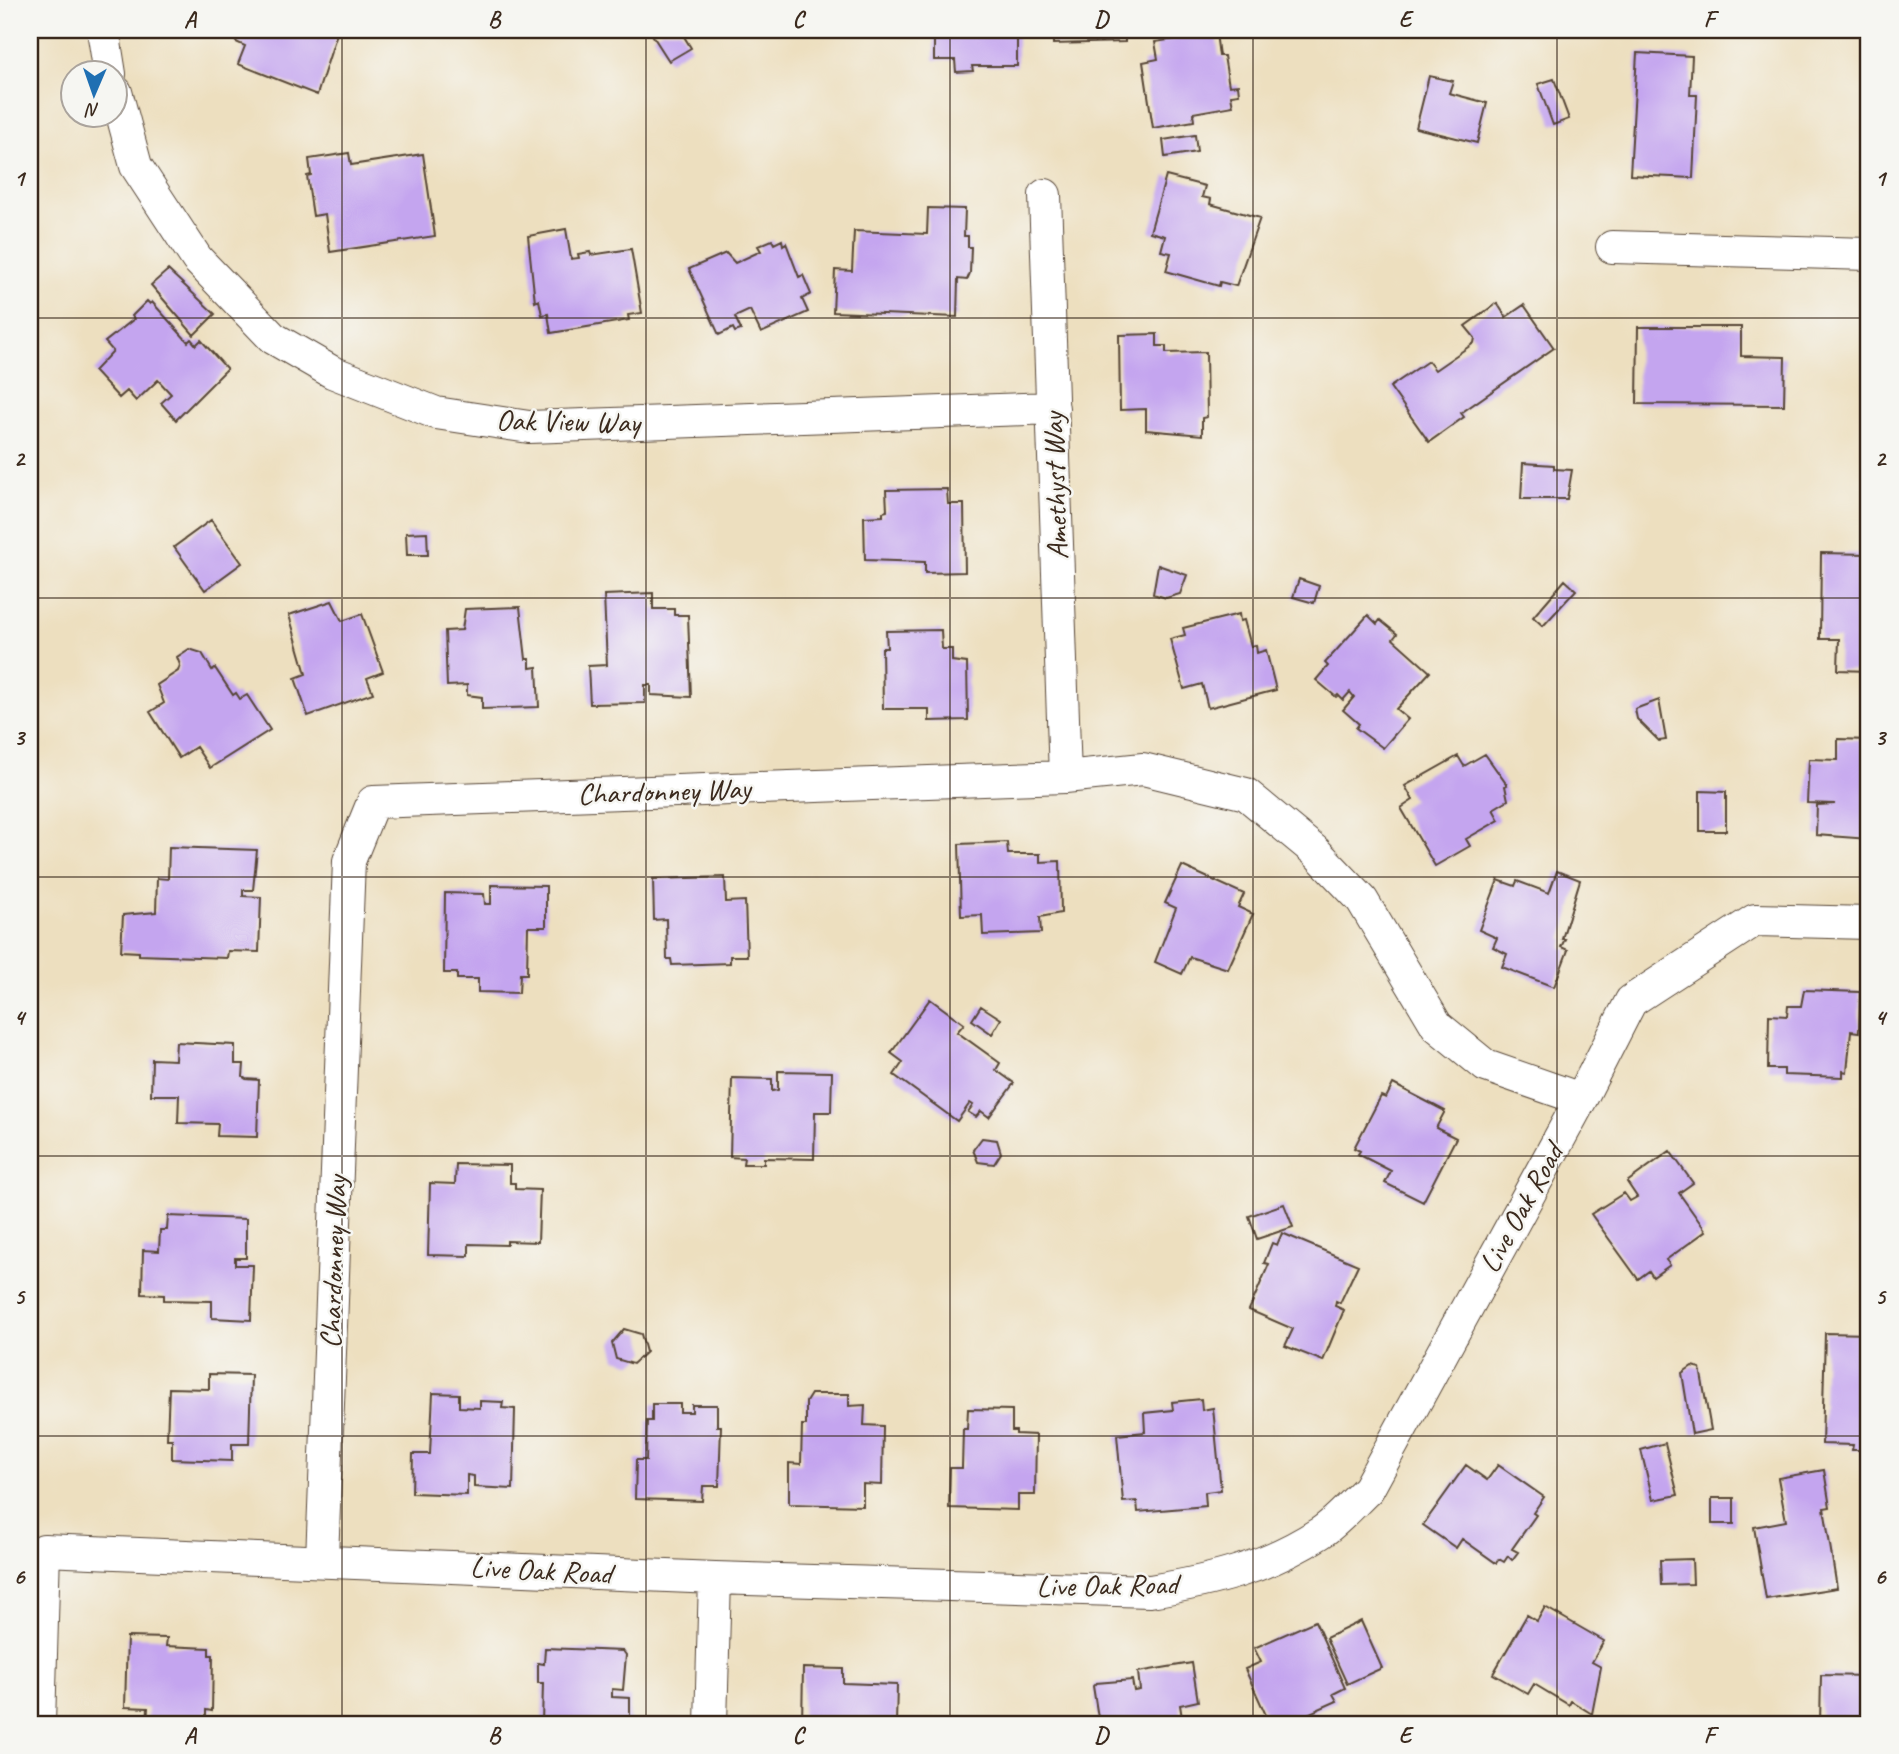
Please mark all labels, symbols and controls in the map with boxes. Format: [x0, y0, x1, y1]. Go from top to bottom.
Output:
text: A [184, 5, 198, 34]
text: B [488, 5, 502, 34]
text: C [793, 5, 807, 34]
text: D [1094, 5, 1110, 34]
text: E [1399, 5, 1415, 34]
text: F [1704, 5, 1720, 34]
north arrow [60, 60, 130, 130]
text: N [84, 98, 100, 122]
text: 1 [14, 164, 27, 193]
text: 1 [1875, 164, 1888, 193]
street label: Oak View Way [496, 401, 643, 441]
street label: Amethyst Way [1033, 409, 1077, 560]
text: 2 [14, 444, 27, 473]
text: 2 [1875, 444, 1888, 473]
text: 3 [14, 723, 27, 752]
text: 3 [1875, 723, 1888, 752]
street label: Chardonney Way [577, 769, 754, 813]
text: 4 [14, 1003, 27, 1032]
text: 4 [1875, 1003, 1888, 1032]
street label: Live Oak Road [1470, 1133, 1574, 1279]
street label: Chardonney Way [311, 1172, 355, 1349]
text: 5 [14, 1282, 26, 1311]
text: 5 [1875, 1282, 1887, 1311]
street label: Live Oak Road [469, 1547, 617, 1593]
text: 6 [14, 1562, 27, 1591]
text: 6 [1875, 1562, 1888, 1591]
street label: Live Oak Road [1036, 1565, 1182, 1605]
text: A [184, 1721, 198, 1750]
text: B [488, 1721, 502, 1750]
text: C [793, 1721, 807, 1750]
text: D [1094, 1721, 1110, 1750]
text: E [1399, 1721, 1415, 1750]
text: F [1704, 1721, 1720, 1750]

